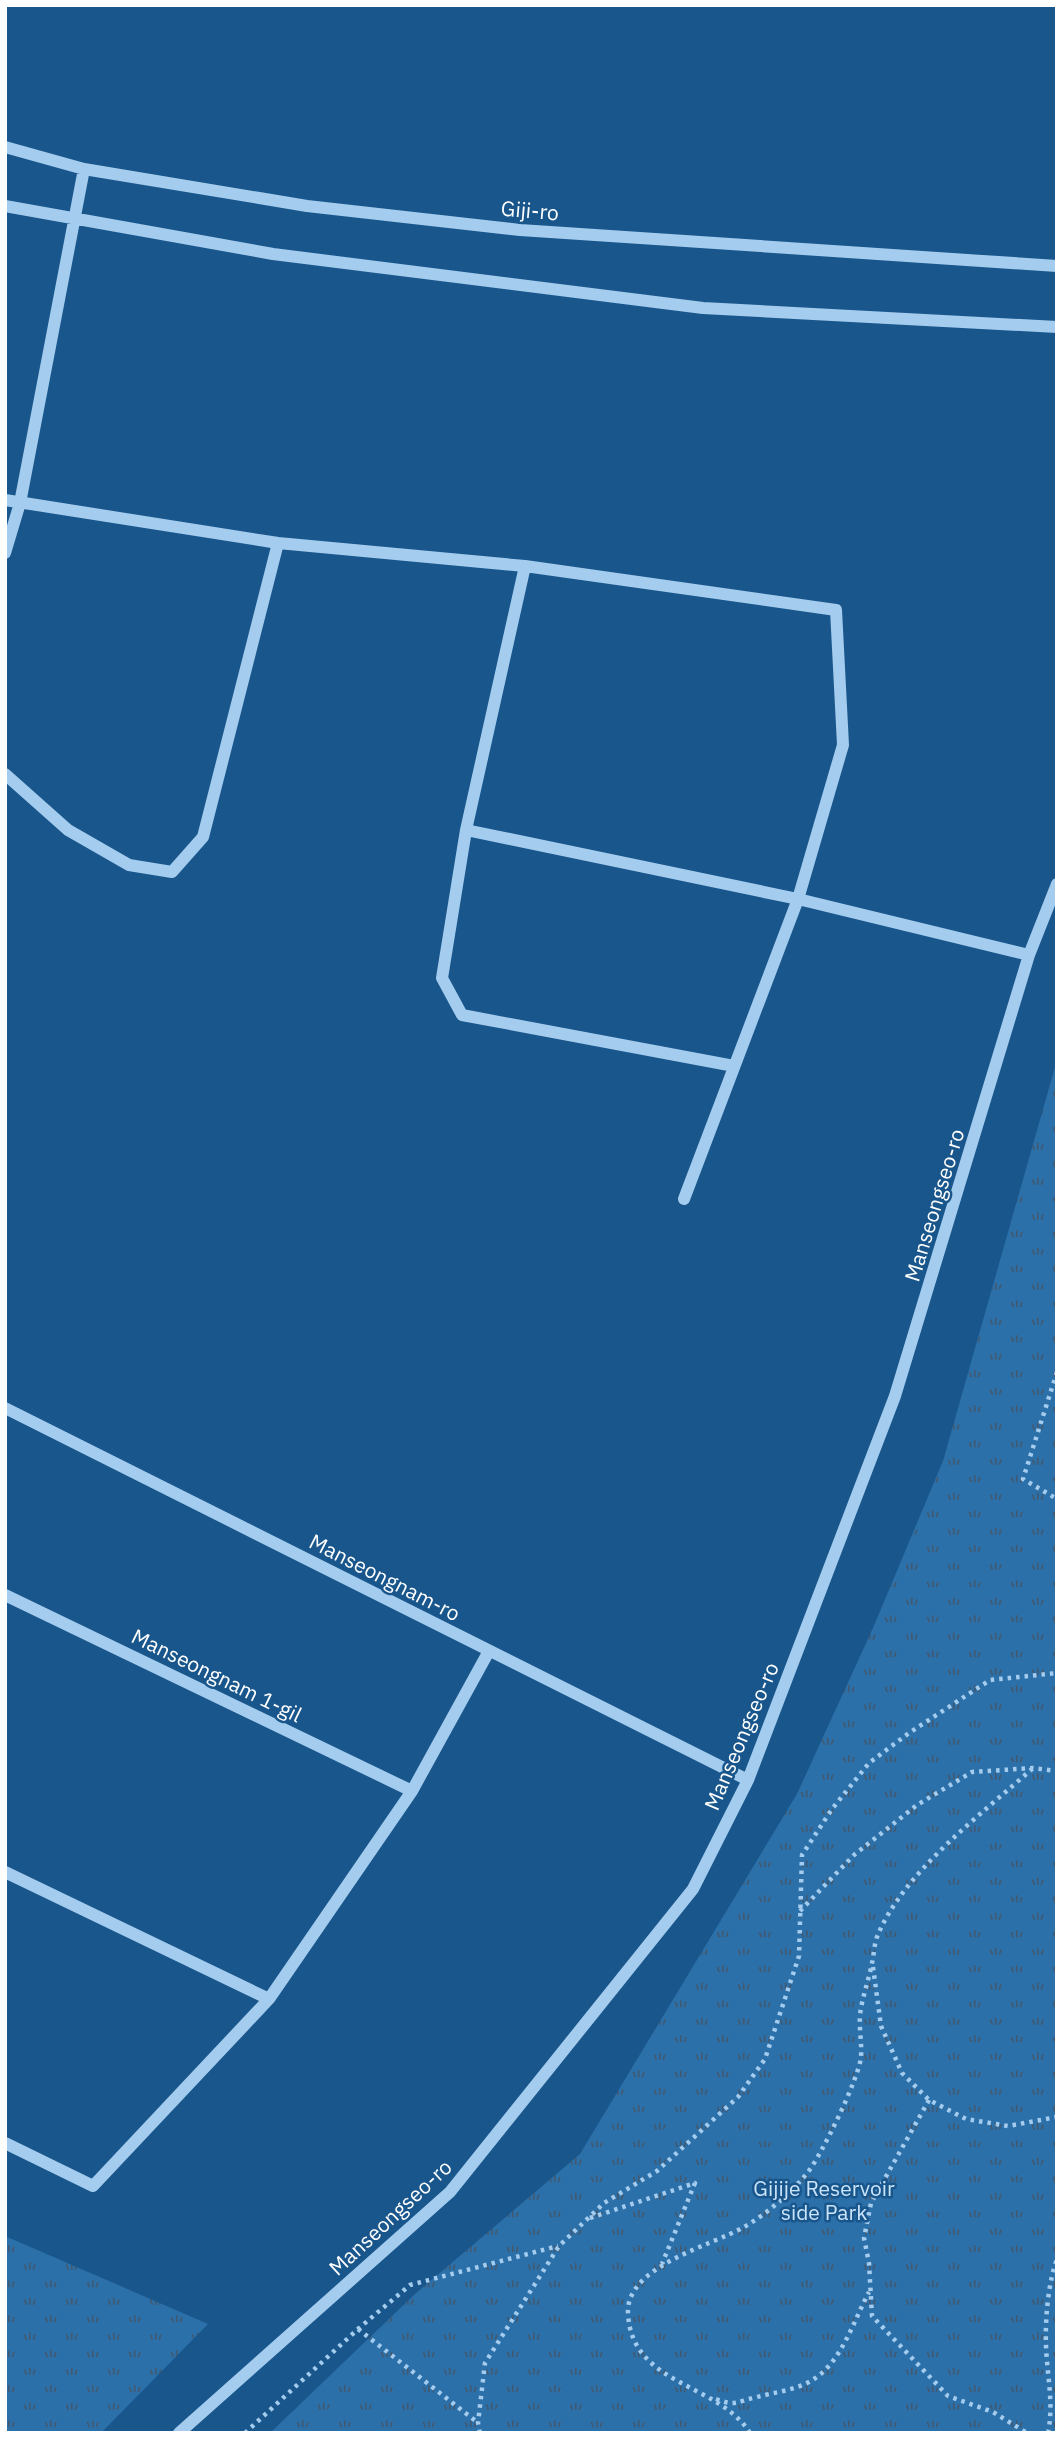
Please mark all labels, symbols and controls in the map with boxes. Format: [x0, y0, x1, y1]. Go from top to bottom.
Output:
street label: Giji-ro [500, 194, 560, 226]
street label: Manseongseo-ro [897, 1125, 971, 1285]
street label: Manseongnam-ro [305, 1527, 465, 1627]
street label: Manseongnam 1-gil [127, 1622, 307, 1729]
street label: Manseongseo-ro [697, 1658, 785, 1814]
street label: Manseongseo-ro [323, 2153, 457, 2281]
park label: Gijije Reservoir side Park [753, 2174, 895, 2226]

